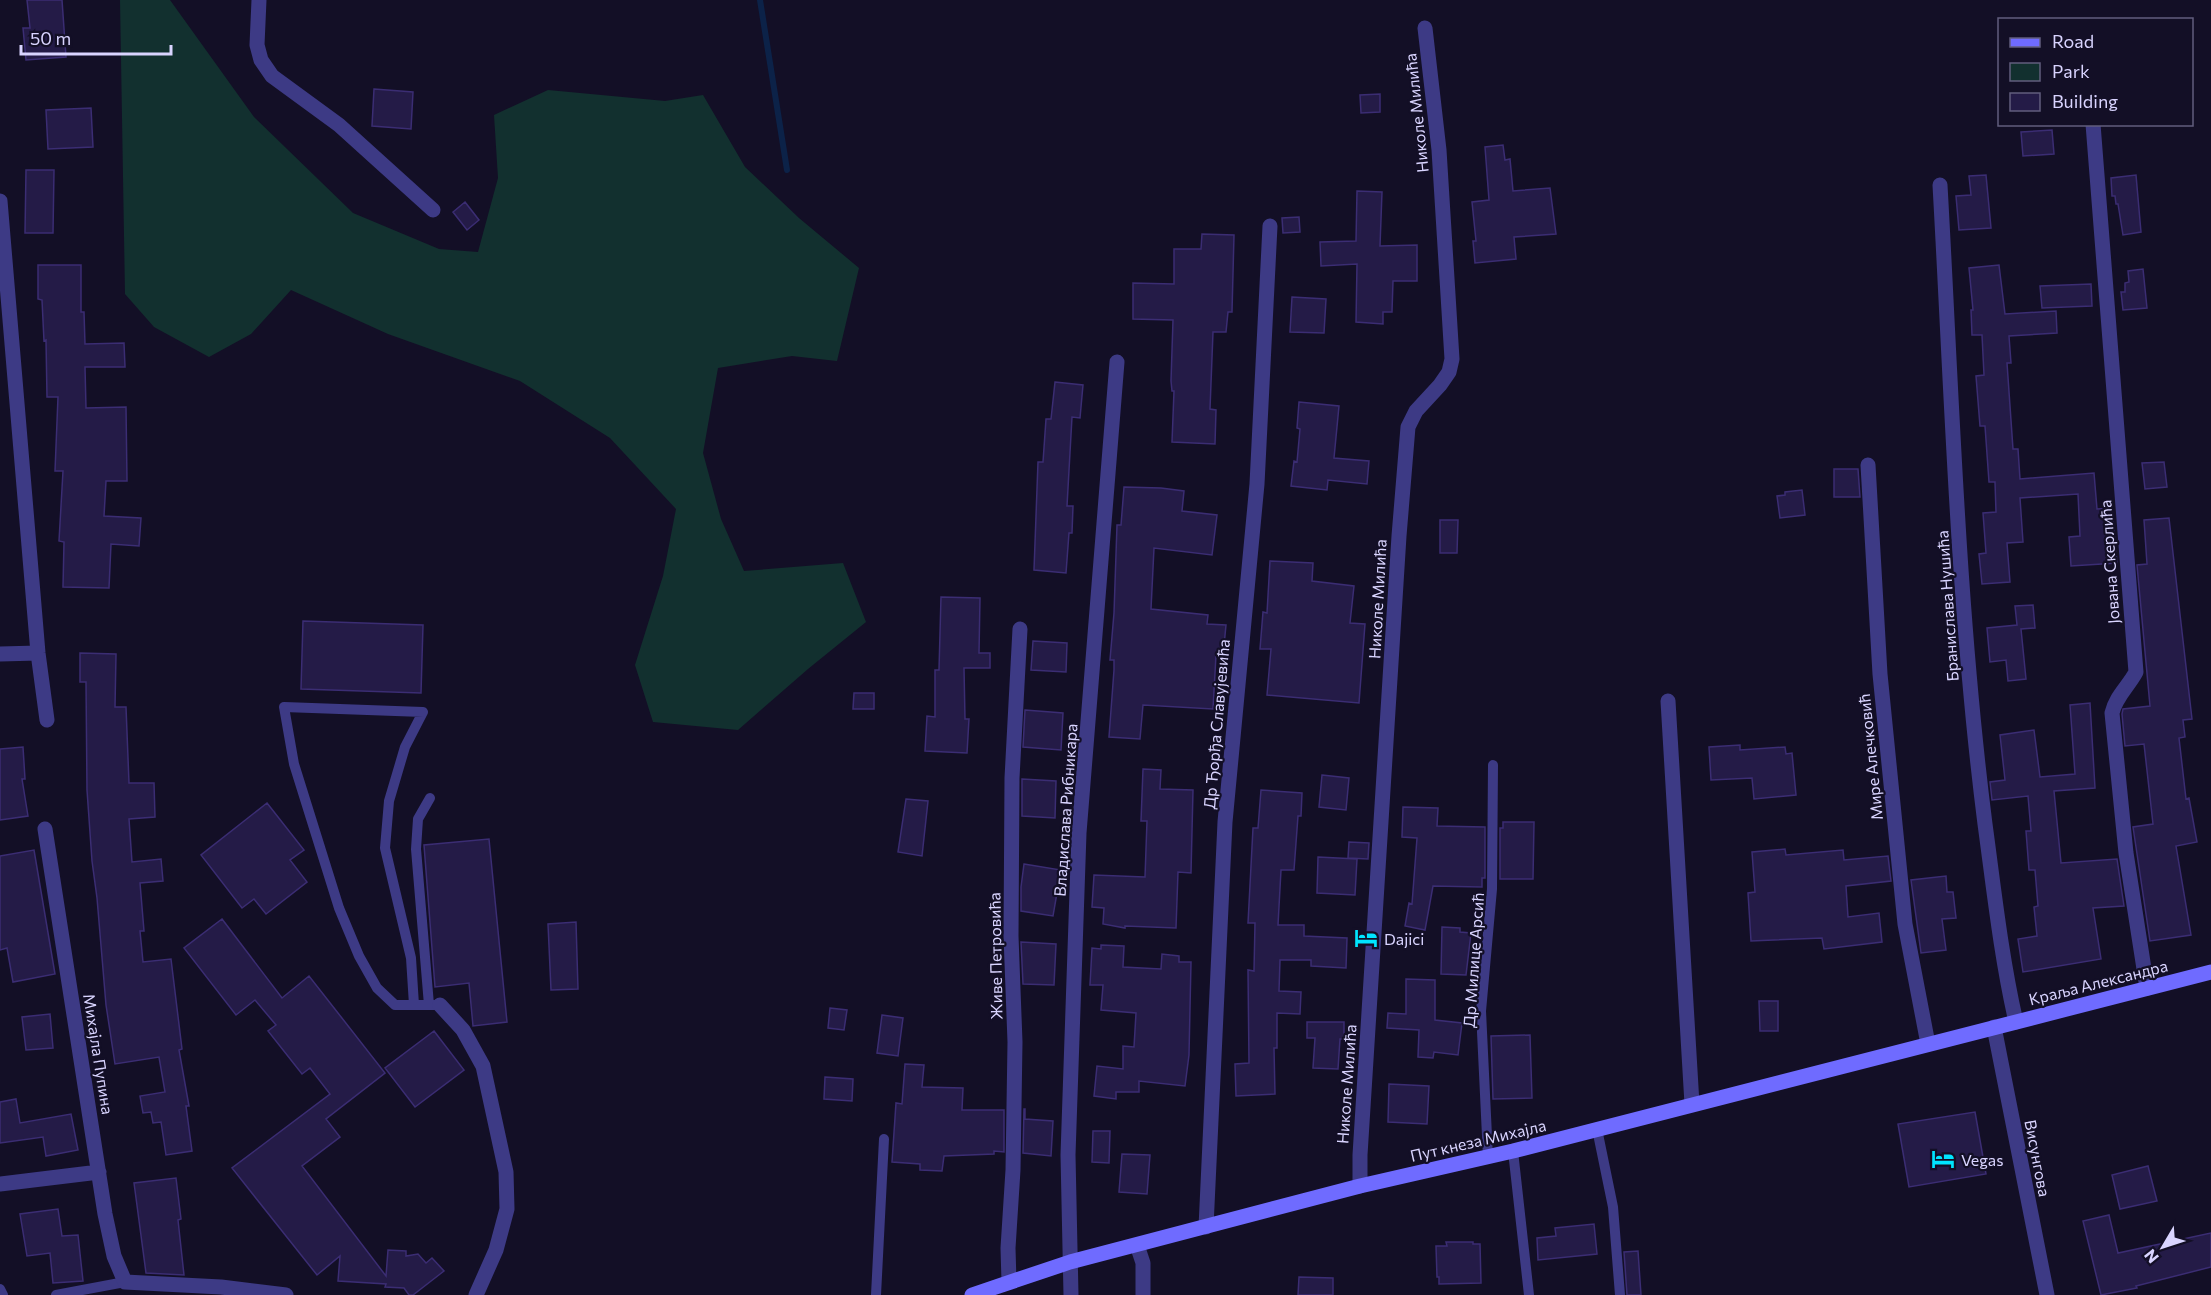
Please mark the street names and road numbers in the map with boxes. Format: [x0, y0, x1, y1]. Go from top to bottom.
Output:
street label: Николе Милића [1400, 52, 1432, 174]
street label: Јована Скерлића [2095, 499, 2123, 625]
street label: Бранислава Нушића [1932, 530, 1962, 682]
street label: Николе Милића [1364, 539, 1390, 659]
street label: Др Ђорђа Славујевића [1199, 638, 1233, 810]
street label: Мире Алечковић [1854, 693, 1886, 821]
street label: Владислава Рибникара [1049, 723, 1081, 897]
street label: Живе Петровића [984, 892, 1006, 1020]
street label: Др Милице Арсић [1459, 892, 1487, 1028]
street label: Краља Александра [2027, 956, 2169, 1008]
street label: Михајла Пупина [80, 992, 118, 1116]
street label: Николе Милића [1332, 1024, 1360, 1144]
street label: Пут кнеза Михајла [1408, 1115, 1548, 1165]
street label: Висунгова [2021, 1118, 2055, 1198]

